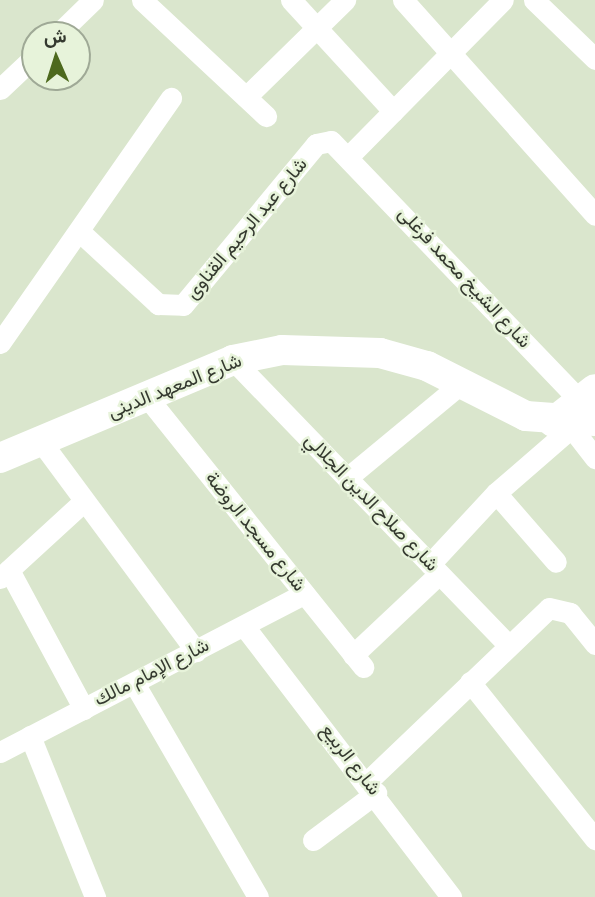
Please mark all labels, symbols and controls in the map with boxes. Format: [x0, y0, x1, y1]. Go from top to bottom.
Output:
north arrow [21, 21, 91, 91]
text: ش [43, 24, 67, 50]
street label: شارع عبد الرحيم القناوى [181, 154, 313, 304]
street label: شارع الشيخ محمد فرغلى [393, 203, 535, 353]
street label: شارع المعهد الدينى [105, 350, 245, 424]
street label: شارع صلاح الدين الجلالي [299, 429, 443, 577]
street label: شارع مسجد الروضة [200, 468, 310, 596]
street label: شارع الإمام مالك [91, 634, 213, 712]
street label: شارع الربيع [315, 720, 385, 800]

